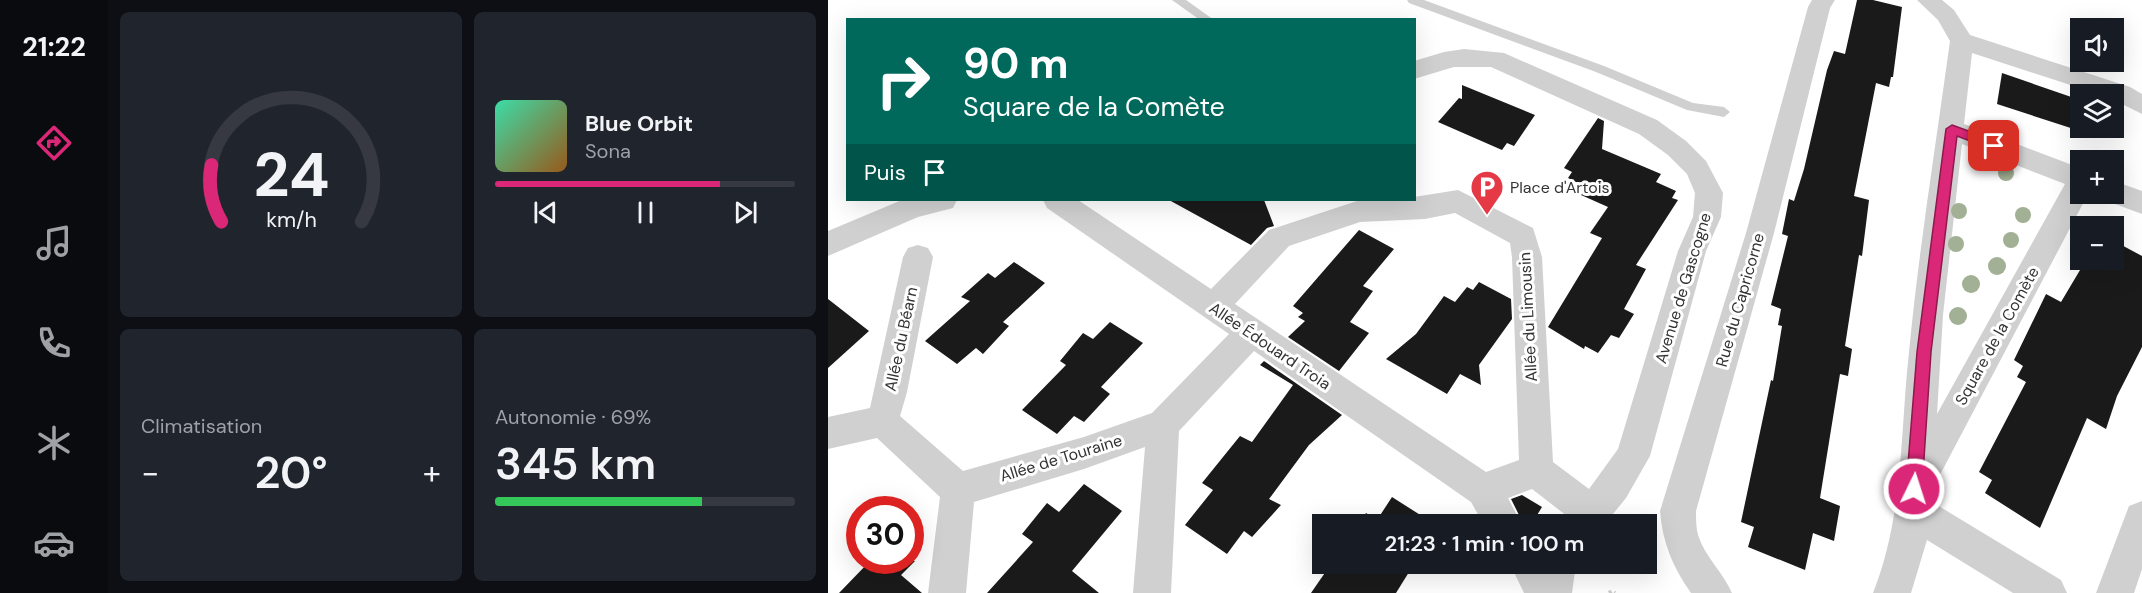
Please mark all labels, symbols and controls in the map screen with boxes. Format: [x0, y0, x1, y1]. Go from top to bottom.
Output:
map controls [2070, 18, 2124, 270]
button: sound [2070, 18, 2124, 72]
text: 21:22 [22, 29, 86, 64]
text: 90 m [963, 36, 1069, 91]
icon: right [864, 42, 942, 120]
button: layers [2070, 84, 2124, 138]
text: Square de la Comète [963, 89, 1225, 124]
text: Blue Orbit [585, 109, 693, 138]
pin [1968, 120, 2019, 171]
icon: directions [33, 122, 75, 164]
icon: arrive [1977, 129, 2010, 162]
text: 24 [253, 134, 329, 215]
text: Sona [585, 138, 631, 164]
button: + [2070, 150, 2124, 204]
icon: arrive [918, 156, 951, 189]
text: Puis [864, 158, 906, 187]
parking icon: Place d'Artois [1469, 169, 1505, 216]
place label: Place d'Artois [1510, 177, 1610, 198]
icon: previous [529, 196, 562, 229]
icon: pause [629, 196, 662, 229]
icon: next [729, 196, 762, 229]
text: km/h [266, 206, 316, 234]
street label: Avenue de Gascogne [1650, 210, 1716, 366]
button: − [2070, 216, 2124, 270]
icon: music [33, 222, 75, 264]
street label: Rue du Capricorne [1711, 231, 1769, 369]
street label: Allée du Limousin [1514, 252, 1542, 382]
street label: Square de la Comète [1950, 263, 2044, 409]
street label: Allée du Béarn [880, 285, 922, 393]
street label: Allée Édouard Troia [1205, 298, 1335, 394]
icon: phone [33, 322, 75, 364]
text: Autonomie · 69% [495, 404, 651, 430]
text: Climatisation [141, 413, 262, 439]
icon: climate [33, 422, 75, 464]
street label: Allée de Touraine [997, 429, 1125, 487]
text: 345 km [495, 434, 656, 493]
text: 20° [254, 443, 328, 502]
text: − [141, 451, 159, 494]
text: + [423, 451, 441, 494]
position arrow [1882, 457, 1946, 521]
speed limit sign: 30 [846, 496, 924, 574]
icon: car [33, 522, 75, 564]
text: 21:23 · 1 min · 100 m [1385, 529, 1584, 558]

